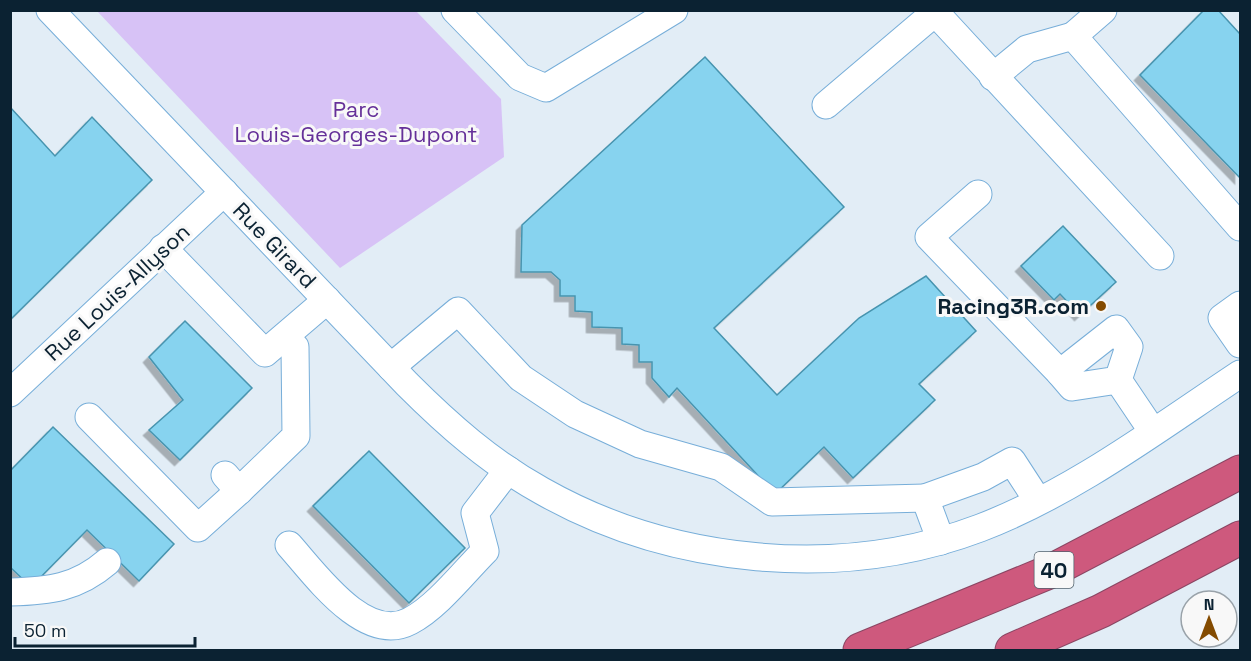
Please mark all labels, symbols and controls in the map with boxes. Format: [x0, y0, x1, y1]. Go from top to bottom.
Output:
park label: Parc Louis-Georges-Dupont [235, 95, 477, 148]
street label: Rue Girard [227, 196, 323, 294]
street label: Rue Louis-Allyson [39, 217, 195, 367]
place label: Racing3R.com [937, 292, 1089, 320]
marker: Racing3R.com [1094, 299, 1108, 313]
road number: 40 [1034, 552, 1074, 588]
north arrow [1179, 589, 1239, 649]
text: N [1204, 594, 1214, 615]
scale bar [15, 610, 195, 648]
text: 50 m [24, 619, 66, 642]

